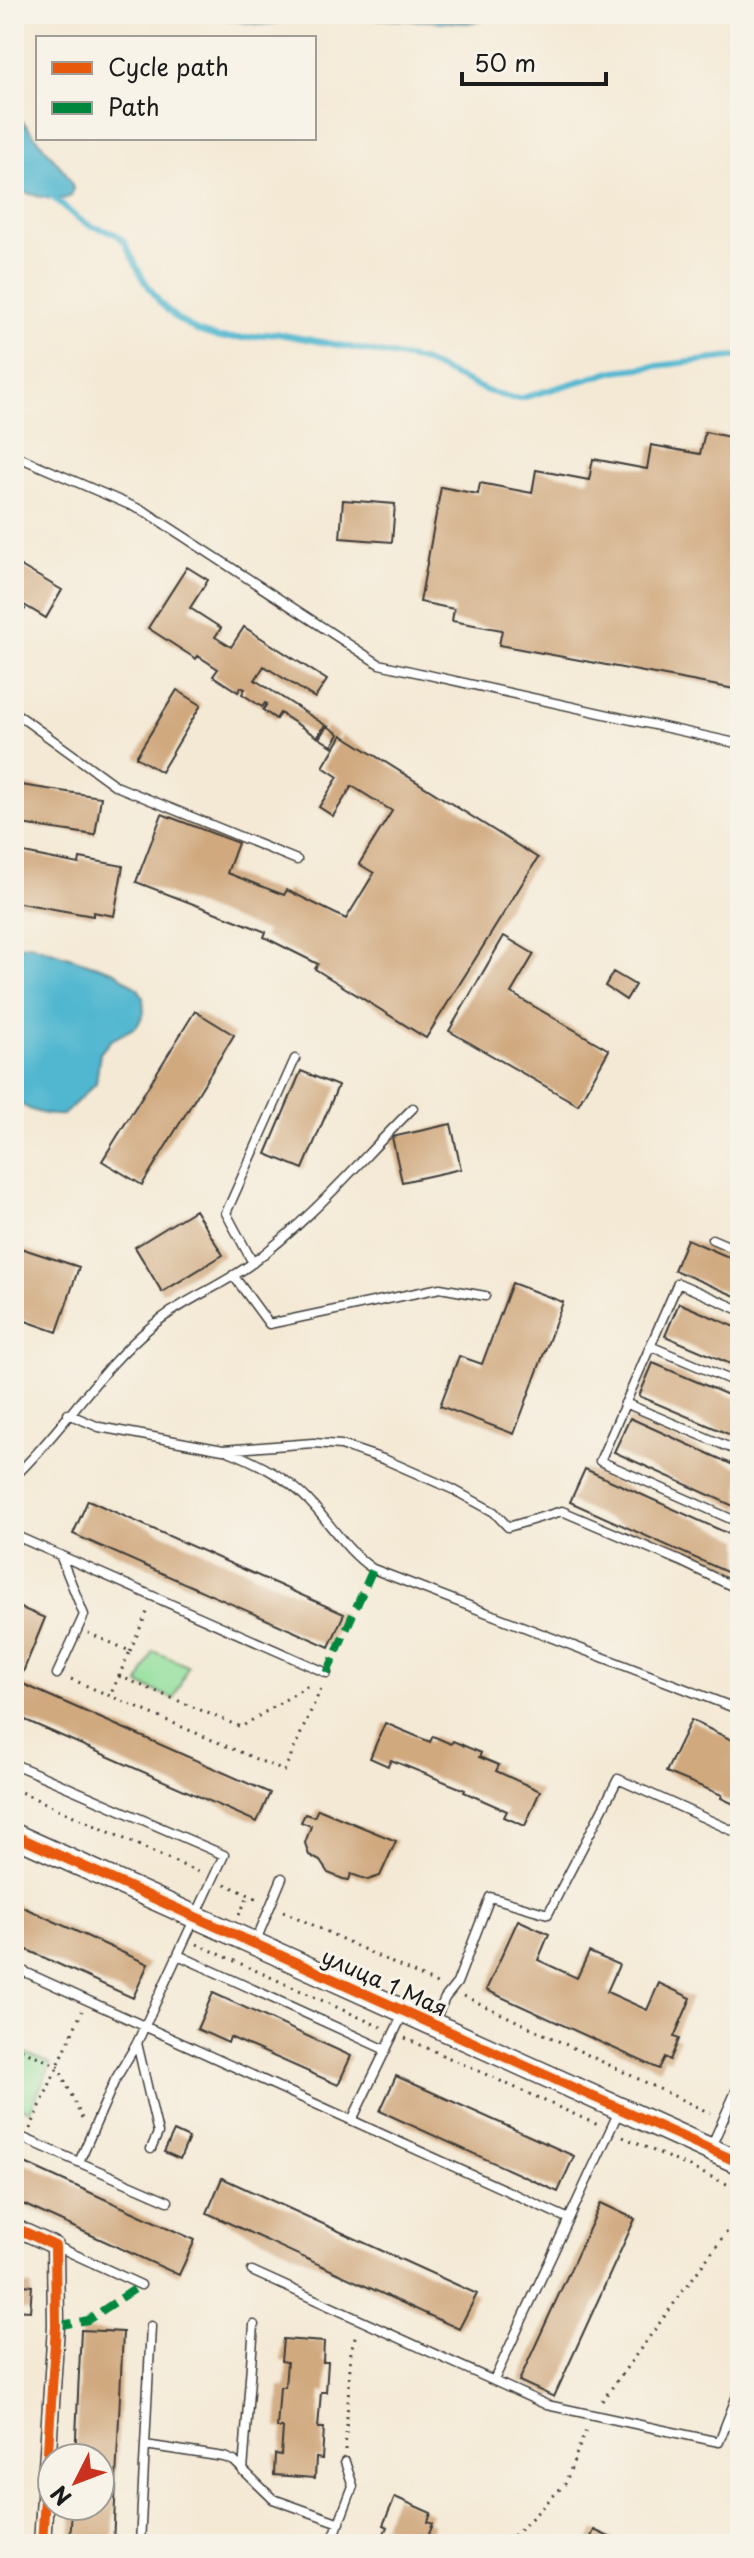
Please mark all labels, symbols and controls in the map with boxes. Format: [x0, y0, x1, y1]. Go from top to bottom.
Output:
legend [36, 36, 316, 140]
scale bar [462, 36, 606, 86]
text: 50 m [474, 44, 536, 80]
text: Cycle path [108, 48, 229, 84]
text: Path [108, 88, 160, 124]
street label: улица 1 Мая [317, 1939, 453, 2023]
north arrow [36, 2442, 116, 2522]
text: N [42, 2479, 78, 2514]

